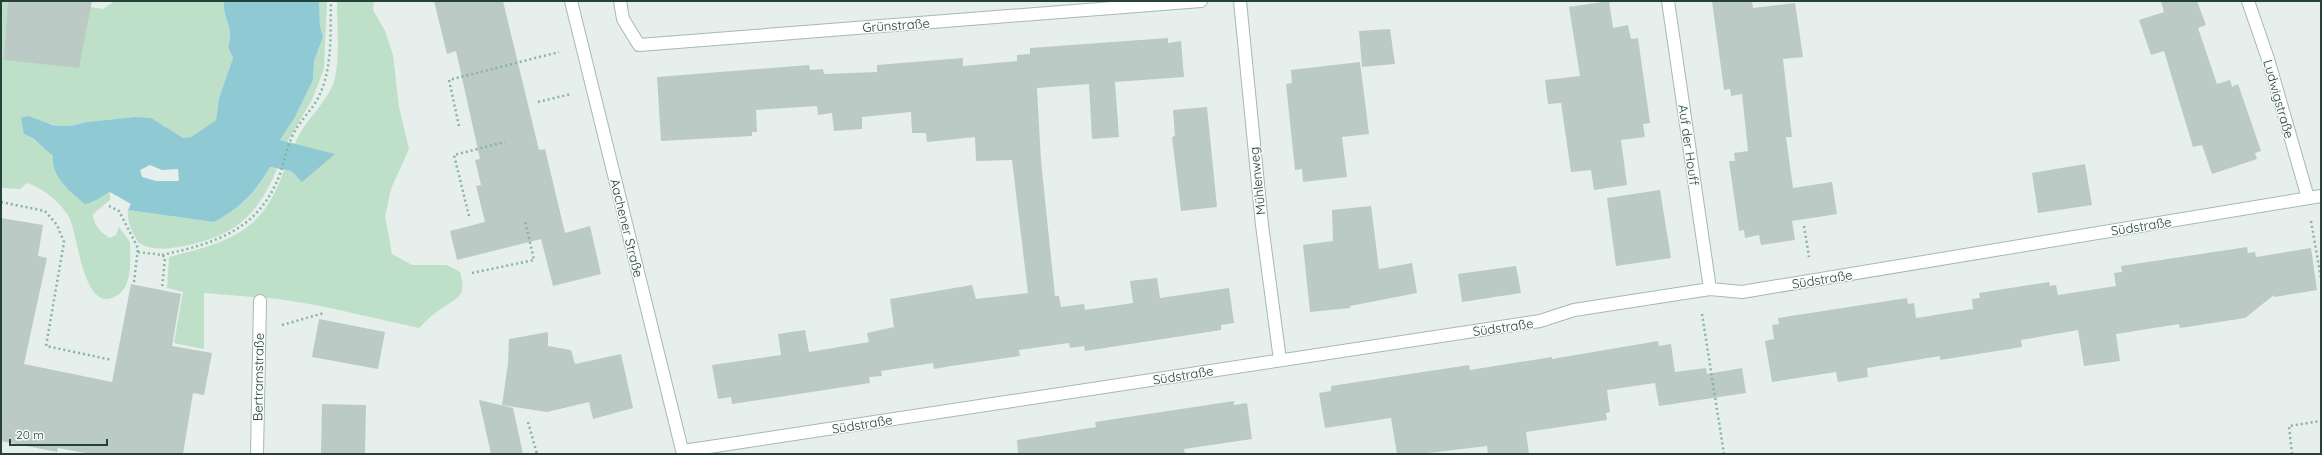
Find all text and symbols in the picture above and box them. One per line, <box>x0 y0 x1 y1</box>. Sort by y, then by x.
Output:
street label: Grünstraße <box>862 15 930 35</box>
street label: Ludwigstraße <box>2260 58 2298 140</box>
street label: Auf der Houff <box>1675 103 1703 187</box>
street label: Mühlenweg <box>1245 146 1269 216</box>
street label: Aachener Straße <box>607 177 647 279</box>
street label: Südstraße <box>2110 213 2172 239</box>
street label: Südstraße <box>1791 266 1853 292</box>
street label: Südstraße <box>1472 315 1534 339</box>
street label: Bertramstraße <box>249 333 267 421</box>
street label: Südstraße <box>1152 362 1214 388</box>
street label: Südstraße <box>831 411 893 437</box>
scale bar <box>10 421 107 447</box>
text: 20 m <box>16 427 44 442</box>

